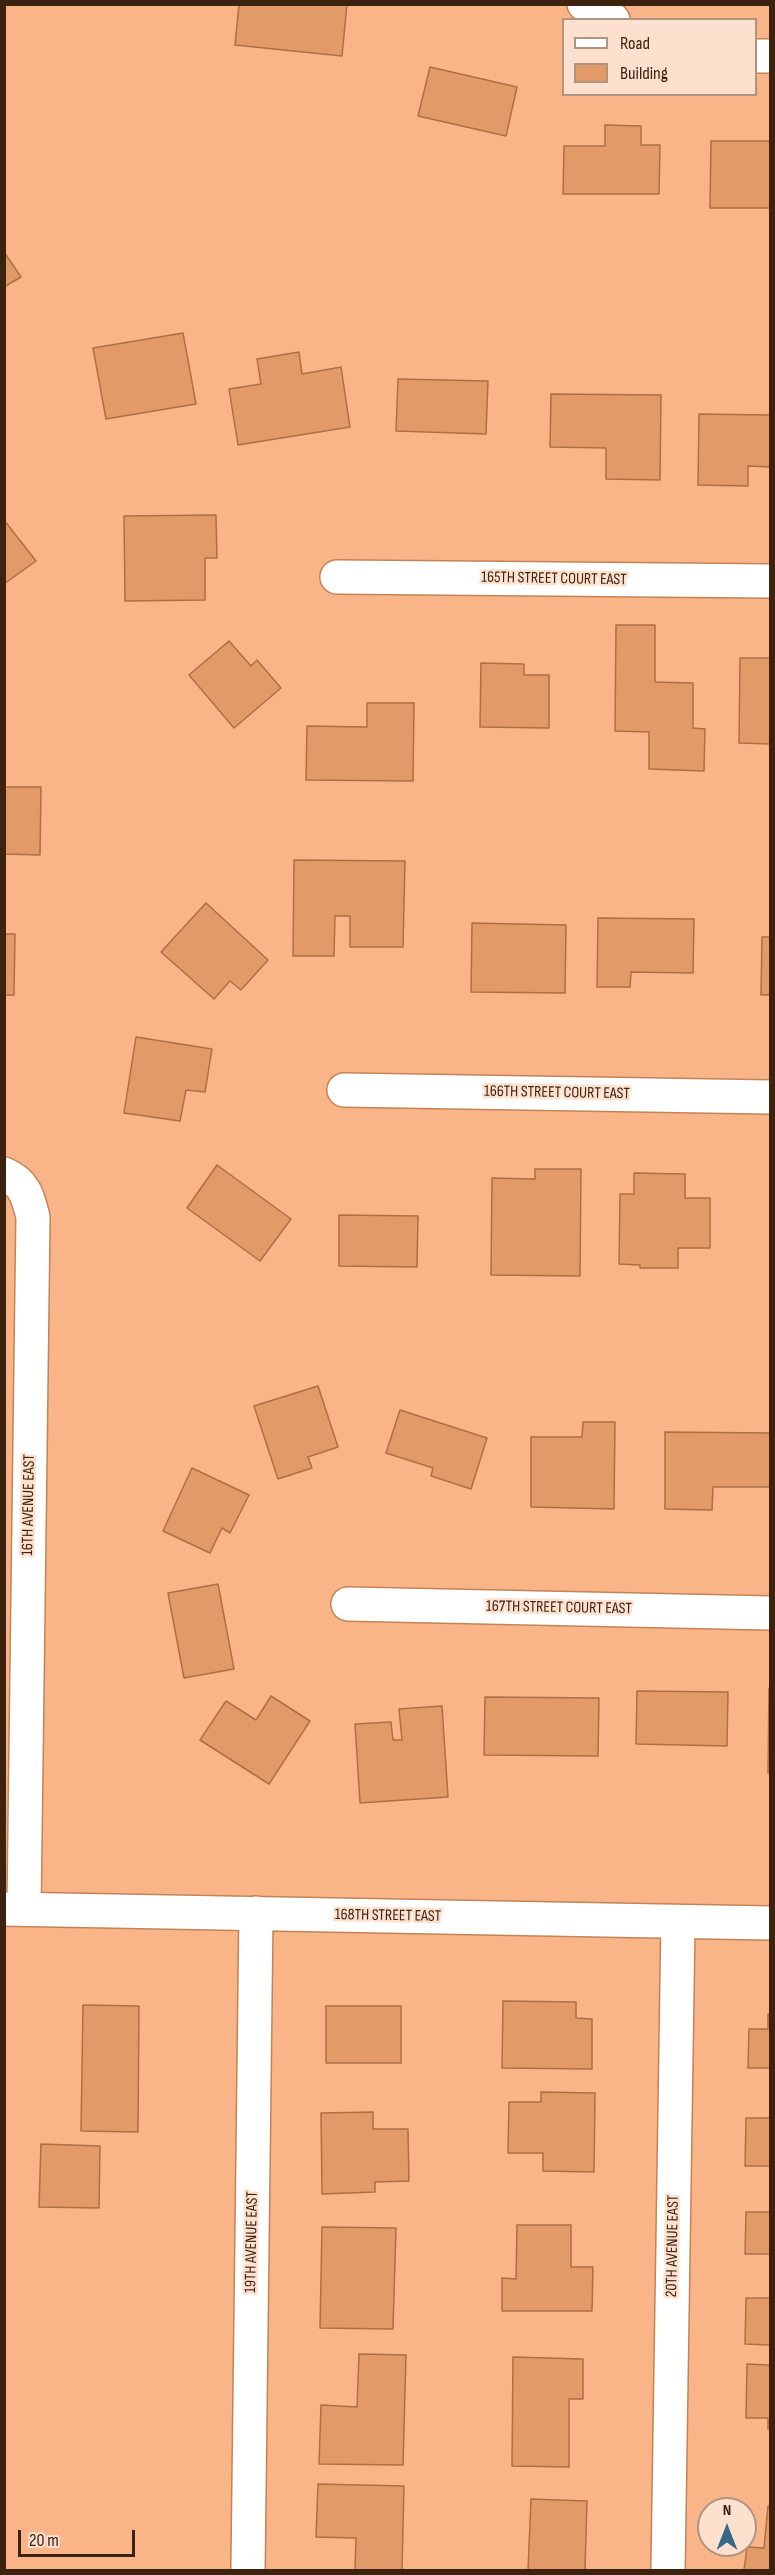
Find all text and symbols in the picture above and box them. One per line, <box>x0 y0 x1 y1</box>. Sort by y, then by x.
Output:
legend <box>562 18 757 96</box>
text: Road <box>620 33 650 54</box>
text: Building <box>620 63 668 84</box>
street label: 165TH STREET COURT EAST <box>481 568 627 590</box>
street label: 166TH STREET COURT EAST <box>484 1082 630 1104</box>
street label: 16TH AVENUE EAST <box>19 1454 39 1556</box>
street label: 167TH STREET COURT EAST <box>486 1597 632 1619</box>
street label: 168TH STREET EAST <box>335 1905 441 1927</box>
street label: 19TH AVENUE EAST <box>242 2191 262 2293</box>
street label: 20TH AVENUE EAST <box>663 2195 683 2297</box>
north arrow <box>697 2497 757 2557</box>
text: N <box>723 2501 731 2520</box>
scale bar <box>21 2518 138 2556</box>
text: 20 m <box>29 2530 59 2551</box>

